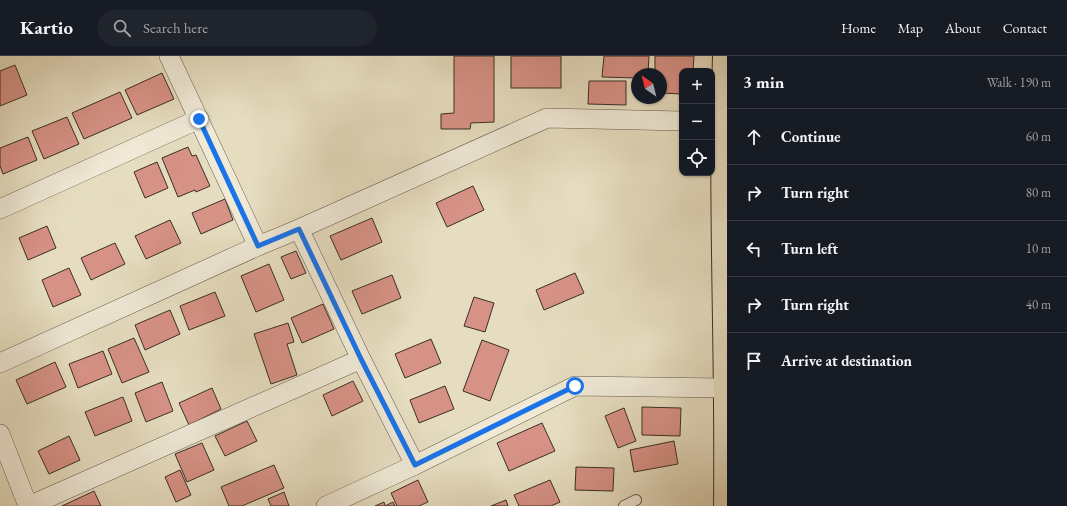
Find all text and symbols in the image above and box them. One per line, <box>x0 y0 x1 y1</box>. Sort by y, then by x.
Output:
search box <box>97 10 377 46</box>
text: Kartio <box>20 15 73 40</box>
icon: search <box>111 17 133 39</box>
text: Search here <box>143 18 208 37</box>
text: Home <box>841 19 876 37</box>
text: Map <box>898 19 923 37</box>
text: About <box>945 19 981 37</box>
text: Contact <box>1003 19 1047 37</box>
north arrow <box>631 68 667 104</box>
map controls <box>679 68 715 176</box>
button: + <box>679 68 715 104</box>
text: 3 min <box>743 71 784 93</box>
text: Walk · 190 m <box>987 74 1051 91</box>
button: − <box>679 104 715 140</box>
route end <box>190 110 208 128</box>
icon: ahead <box>743 126 765 148</box>
text: Continue <box>781 127 841 146</box>
text: 60 m <box>1026 128 1051 145</box>
button: locate <box>679 140 715 176</box>
icon: right <box>743 182 765 204</box>
text: Turn right <box>781 183 849 202</box>
text: 80 m <box>1026 184 1051 201</box>
icon: left <box>743 238 765 260</box>
text: Turn left <box>781 239 838 258</box>
text: 10 m <box>1026 240 1051 257</box>
icon: right <box>743 294 765 316</box>
text: Turn right <box>781 295 849 314</box>
text: 40 m <box>1026 296 1051 313</box>
icon: arrive <box>743 350 765 372</box>
text: Arrive at destination <box>781 351 912 370</box>
route start <box>566 377 584 395</box>

